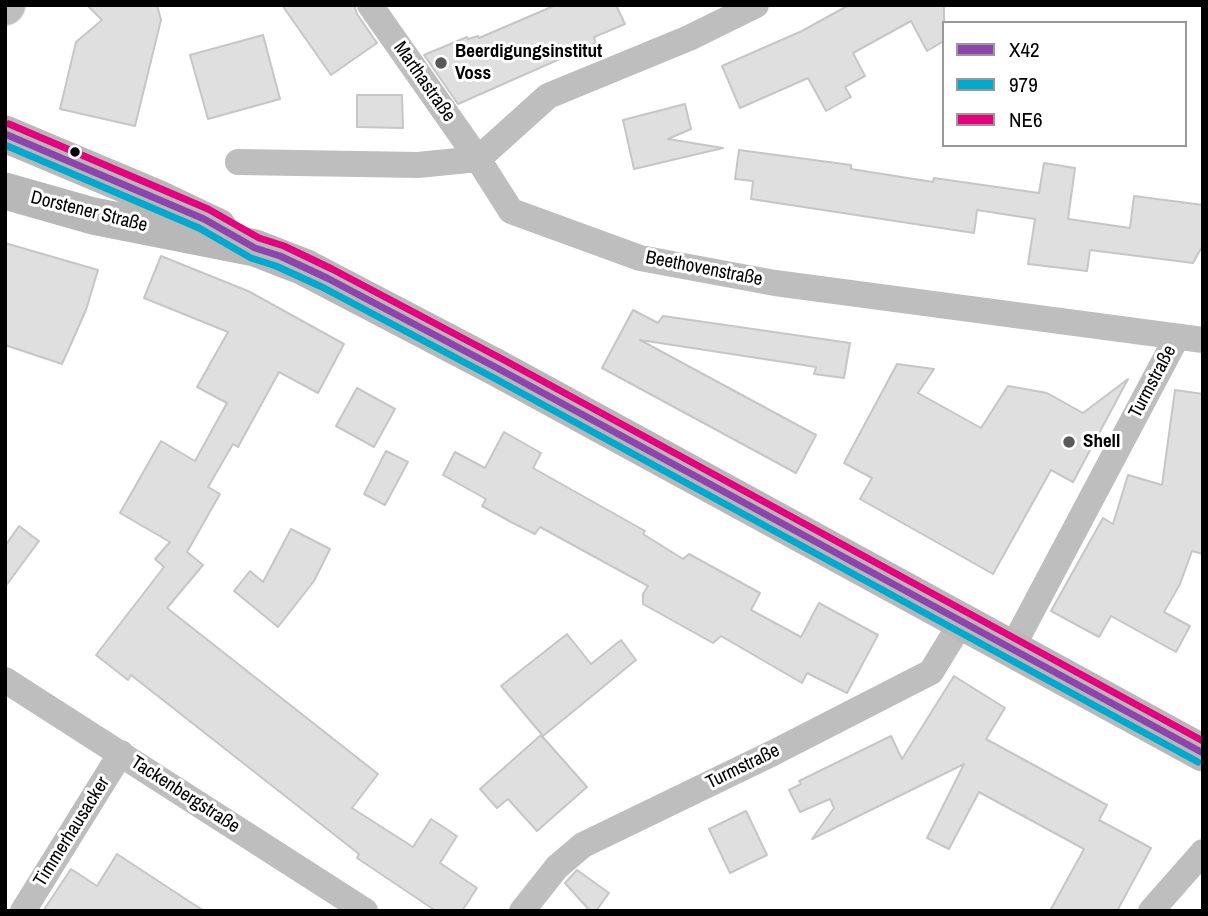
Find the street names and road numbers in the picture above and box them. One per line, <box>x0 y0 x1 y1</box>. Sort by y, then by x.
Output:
street label: Marthastraße <box>388 38 460 126</box>
street label: Dorstener Straße <box>28 186 150 238</box>
street label: Beethovenstraße <box>644 246 764 292</box>
street label: Turmstraße <box>1124 342 1182 422</box>
street label: Turmstraße <box>702 739 784 795</box>
street label: Tackenbergstraße <box>126 751 244 839</box>
street label: Timmerhausacker <box>29 773 115 891</box>

